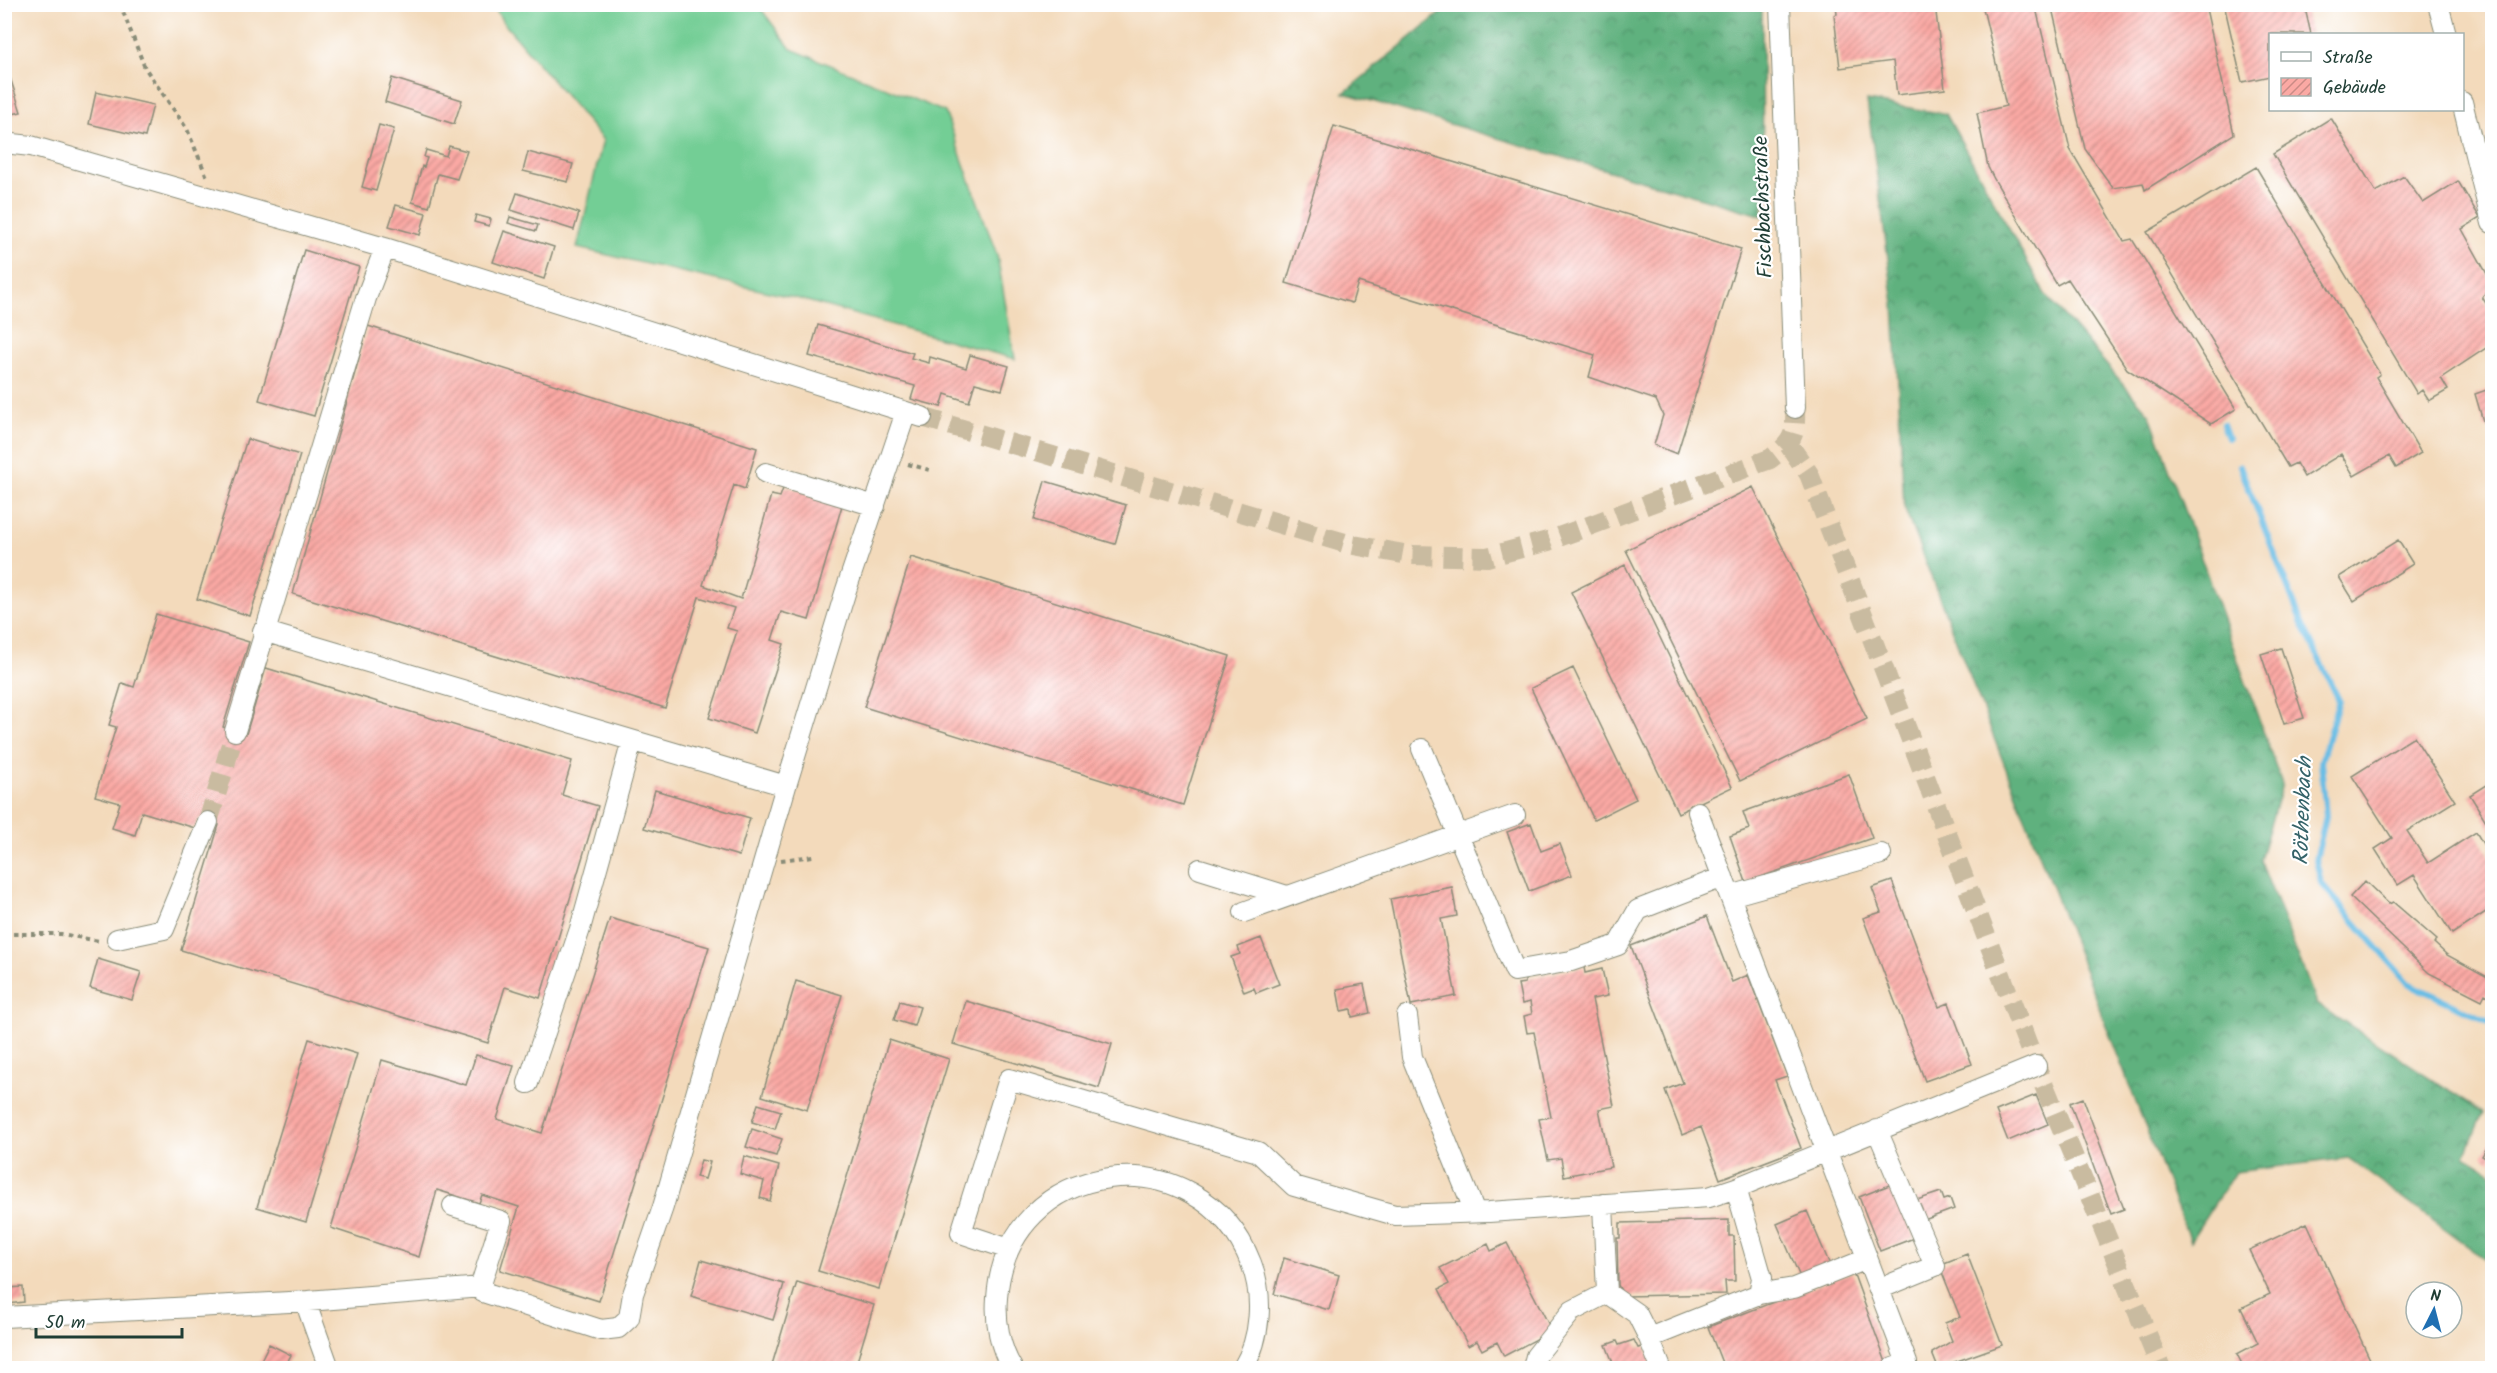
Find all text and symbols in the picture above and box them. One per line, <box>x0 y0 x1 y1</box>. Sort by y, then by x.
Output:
legend <box>2269 33 2464 111</box>
text: Straße <box>2323 44 2373 73</box>
text: Gebäude <box>2323 74 2386 103</box>
street label: Fischbachstraße <box>1745 135 1783 279</box>
water label: Röthenbach <box>2285 754 2323 866</box>
north arrow <box>2404 1280 2464 1340</box>
text: N <box>2429 1284 2442 1310</box>
scale bar <box>36 1301 182 1339</box>
text: 50 m <box>45 1309 85 1338</box>

